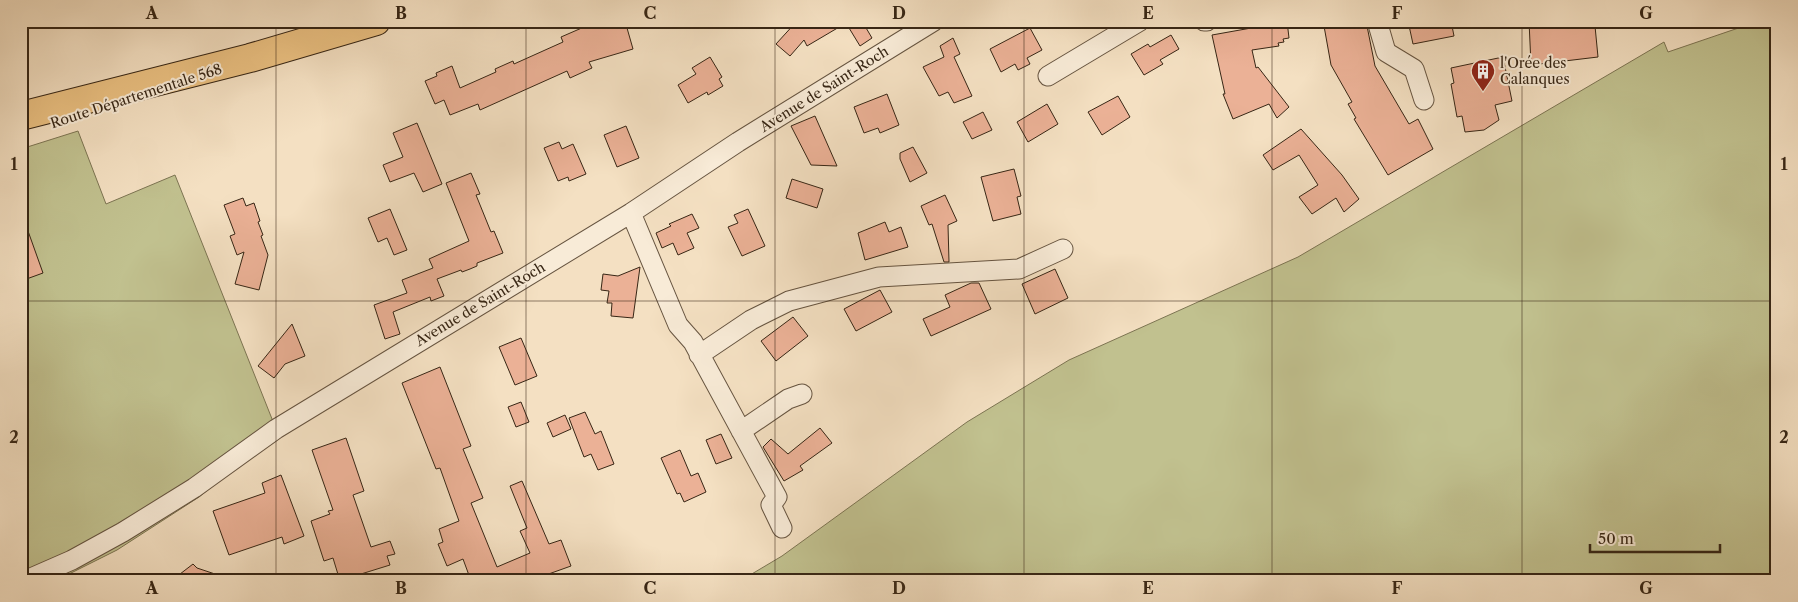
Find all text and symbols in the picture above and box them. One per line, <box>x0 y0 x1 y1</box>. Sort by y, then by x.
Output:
text: A <box>145 3 159 23</box>
text: B <box>395 3 407 23</box>
text: C <box>644 3 656 23</box>
text: D <box>892 3 906 23</box>
text: E <box>1142 3 1154 23</box>
text: F <box>1392 3 1403 23</box>
text: G <box>1639 3 1653 23</box>
street label: Avenue de Saint-Roch <box>755 42 892 136</box>
place label: l'Orée des Calanques <box>1500 54 1570 88</box>
building icon: l'Orée des Calanques <box>1470 58 1496 92</box>
street label: Route Départementale 568 <box>48 60 224 132</box>
text: 1 <box>10 154 18 174</box>
text: 1 <box>1780 154 1788 174</box>
street label: Avenue de Saint-Roch <box>411 258 548 350</box>
text: 2 <box>9 427 19 447</box>
text: 2 <box>1779 427 1789 447</box>
scale bar <box>1590 522 1720 554</box>
text: 50 m <box>1598 529 1634 548</box>
text: A <box>145 578 159 598</box>
text: B <box>395 578 407 598</box>
text: C <box>644 578 656 598</box>
text: D <box>892 578 906 598</box>
text: E <box>1142 578 1154 598</box>
text: F <box>1392 578 1403 598</box>
text: G <box>1639 578 1653 598</box>

